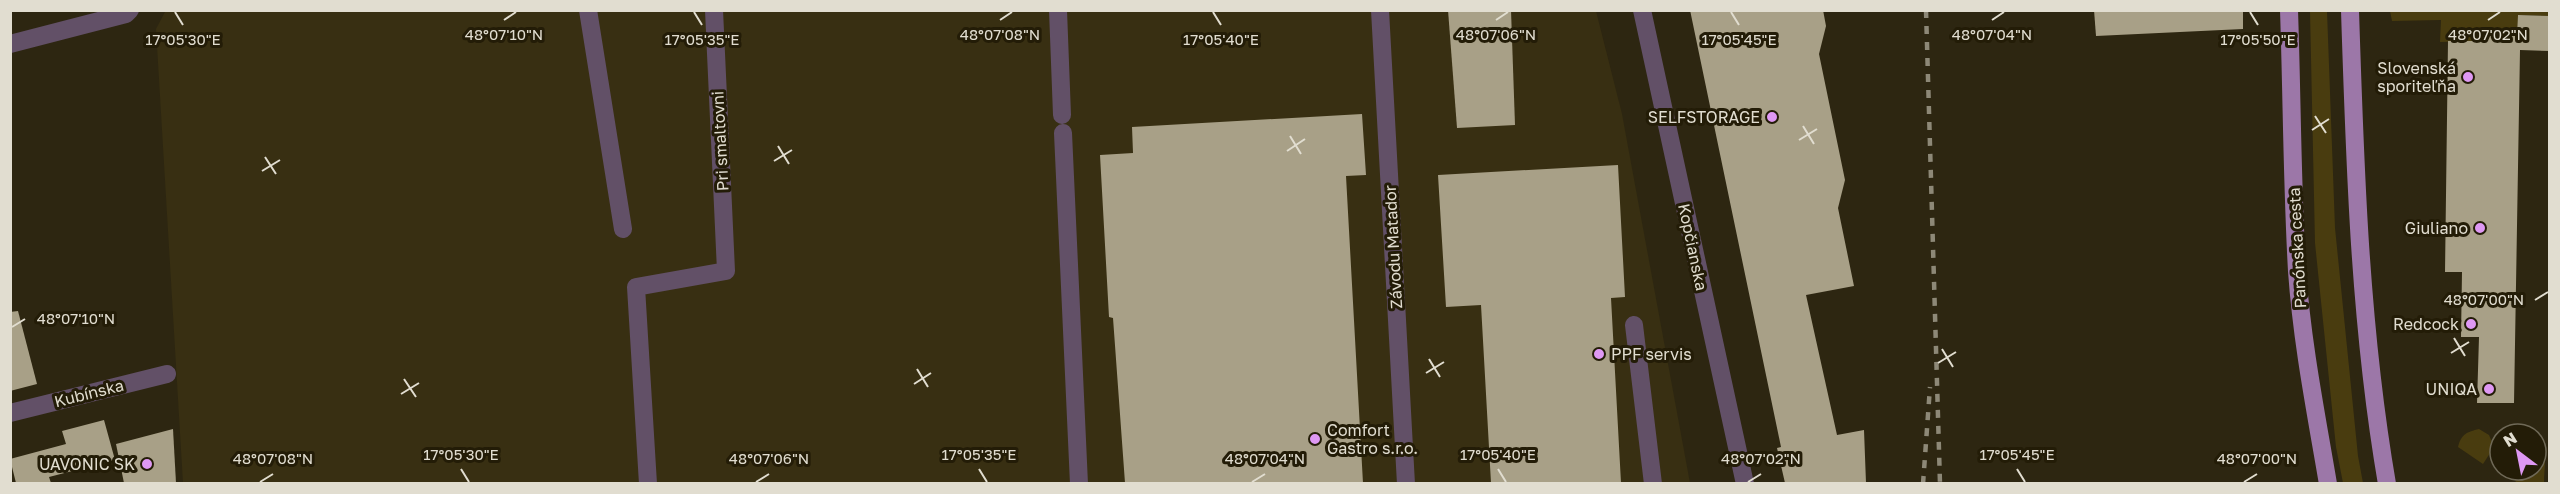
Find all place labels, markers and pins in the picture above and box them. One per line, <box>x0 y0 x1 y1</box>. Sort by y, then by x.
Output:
place label: Slovenská sporiteľňa <box>2377 58 2456 96</box>
marker: Slovenská sporiteľňa <box>2461 70 2475 84</box>
place label: SELFSTORAGE <box>1648 107 1760 127</box>
marker: SELFSTORAGE <box>1765 110 1779 124</box>
place label: Giuliano <box>2405 218 2468 238</box>
marker: Giuliano <box>2473 221 2487 235</box>
place label: Redcock <box>2393 314 2459 334</box>
marker: Redcock <box>2464 317 2478 331</box>
place label: PPF servis <box>1611 344 1692 364</box>
marker: PPF servis <box>1592 347 1606 361</box>
place label: UNIQA <box>2426 379 2477 399</box>
marker: UNIQA <box>2482 382 2496 396</box>
place label: Comfort Gastro s.r.o. <box>1327 420 1418 458</box>
marker: Comfort Gastro s.r.o. <box>1308 432 1322 446</box>
place label: UAVONIC SK <box>39 454 135 474</box>
marker: UAVONIC SK <box>140 457 154 471</box>

